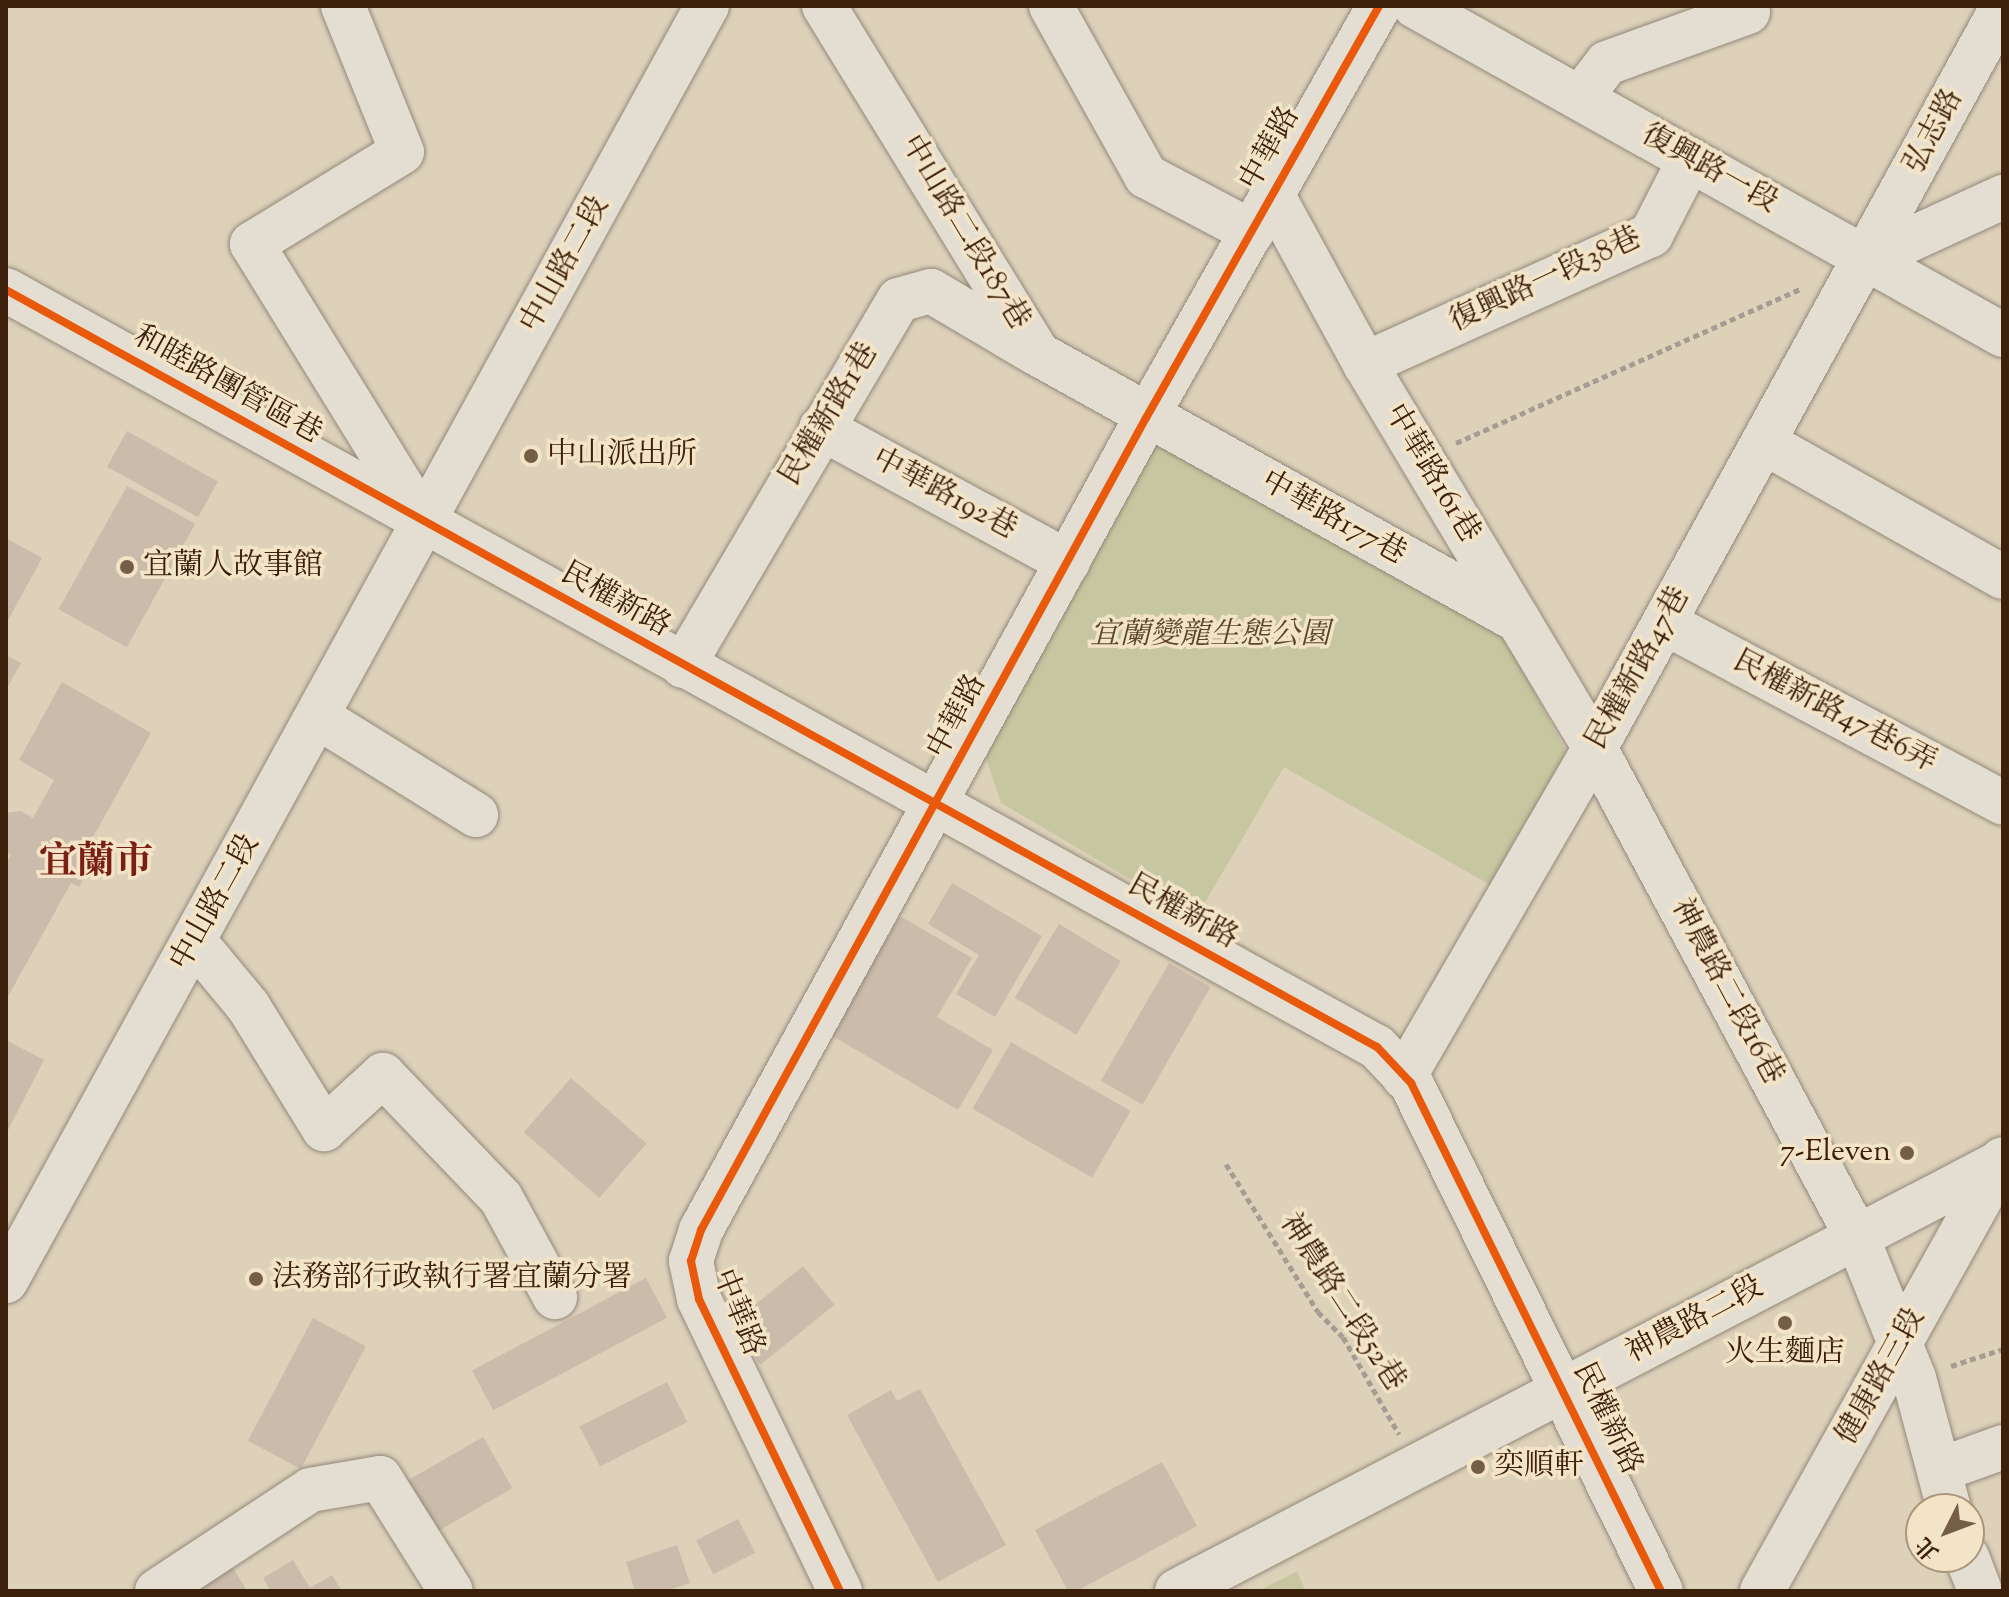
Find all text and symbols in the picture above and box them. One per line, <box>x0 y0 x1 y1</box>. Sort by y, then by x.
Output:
street label: 弘志路 <box>1898 84 1972 180</box>
street label: 中華路 <box>1233 101 1309 197</box>
street label: 復興路一段 <box>1635 118 1783 222</box>
street label: 中山路二段187巷 <box>892 129 1036 337</box>
street label: 中山路二段 <box>514 191 618 339</box>
street label: 復興路一段38巷 <box>1445 221 1647 341</box>
street label: 和睦路團管區巷 <box>126 319 328 453</box>
street label: 民權新路1巷 <box>773 337 887 493</box>
street label: 中華路161巷 <box>1376 398 1486 550</box>
place label: 中山派出所 <box>547 438 697 474</box>
street label: 中華路192巷 <box>866 442 1022 548</box>
marker: 中山派出所 <box>522 447 540 465</box>
street label: 中華路177巷 <box>1254 464 1412 574</box>
place label: 宜蘭人故事館 <box>143 549 323 585</box>
street label: 民權新路 <box>554 556 676 646</box>
marker: 宜蘭人故事館 <box>118 558 136 576</box>
street label: 民權新路47巷 <box>1580 581 1698 757</box>
park label: 宜蘭變龍生態公園 <box>1090 618 1330 654</box>
street label: 民權新路47巷6弄 <box>1726 644 1942 782</box>
street label: 中華路 <box>921 669 995 765</box>
street label: 中山路二段 <box>164 829 268 977</box>
district label: 宜蘭市 <box>39 842 153 888</box>
street label: 民權新路 <box>1121 868 1243 958</box>
street label: 神農路二段16巷 <box>1662 893 1790 1091</box>
place label: 7-Eleven <box>1780 1135 1891 1171</box>
marker: 7-Eleven <box>1898 1144 1916 1162</box>
street label: 神農路二段52巷 <box>1270 1208 1412 1398</box>
place label: 法務部行政執行署宜蘭分署 <box>272 1261 632 1297</box>
street label: 中華路 <box>703 1265 771 1361</box>
marker: 法務部行政執行署宜蘭分署 <box>247 1270 265 1288</box>
street label: 神農路二段 <box>1620 1270 1770 1372</box>
street label: 健康路三段 <box>1830 1303 1934 1451</box>
marker: 火生麵店 <box>1776 1314 1794 1332</box>
place label: 火生麵店 <box>1725 1336 1845 1372</box>
street label: 民權新路 <box>1564 1357 1648 1481</box>
place label: 奕順軒 <box>1494 1449 1584 1485</box>
marker: 奕順軒 <box>1469 1458 1487 1476</box>
north arrow <box>1905 1493 1985 1573</box>
text: 北 <box>1909 1529 1948 1567</box>

